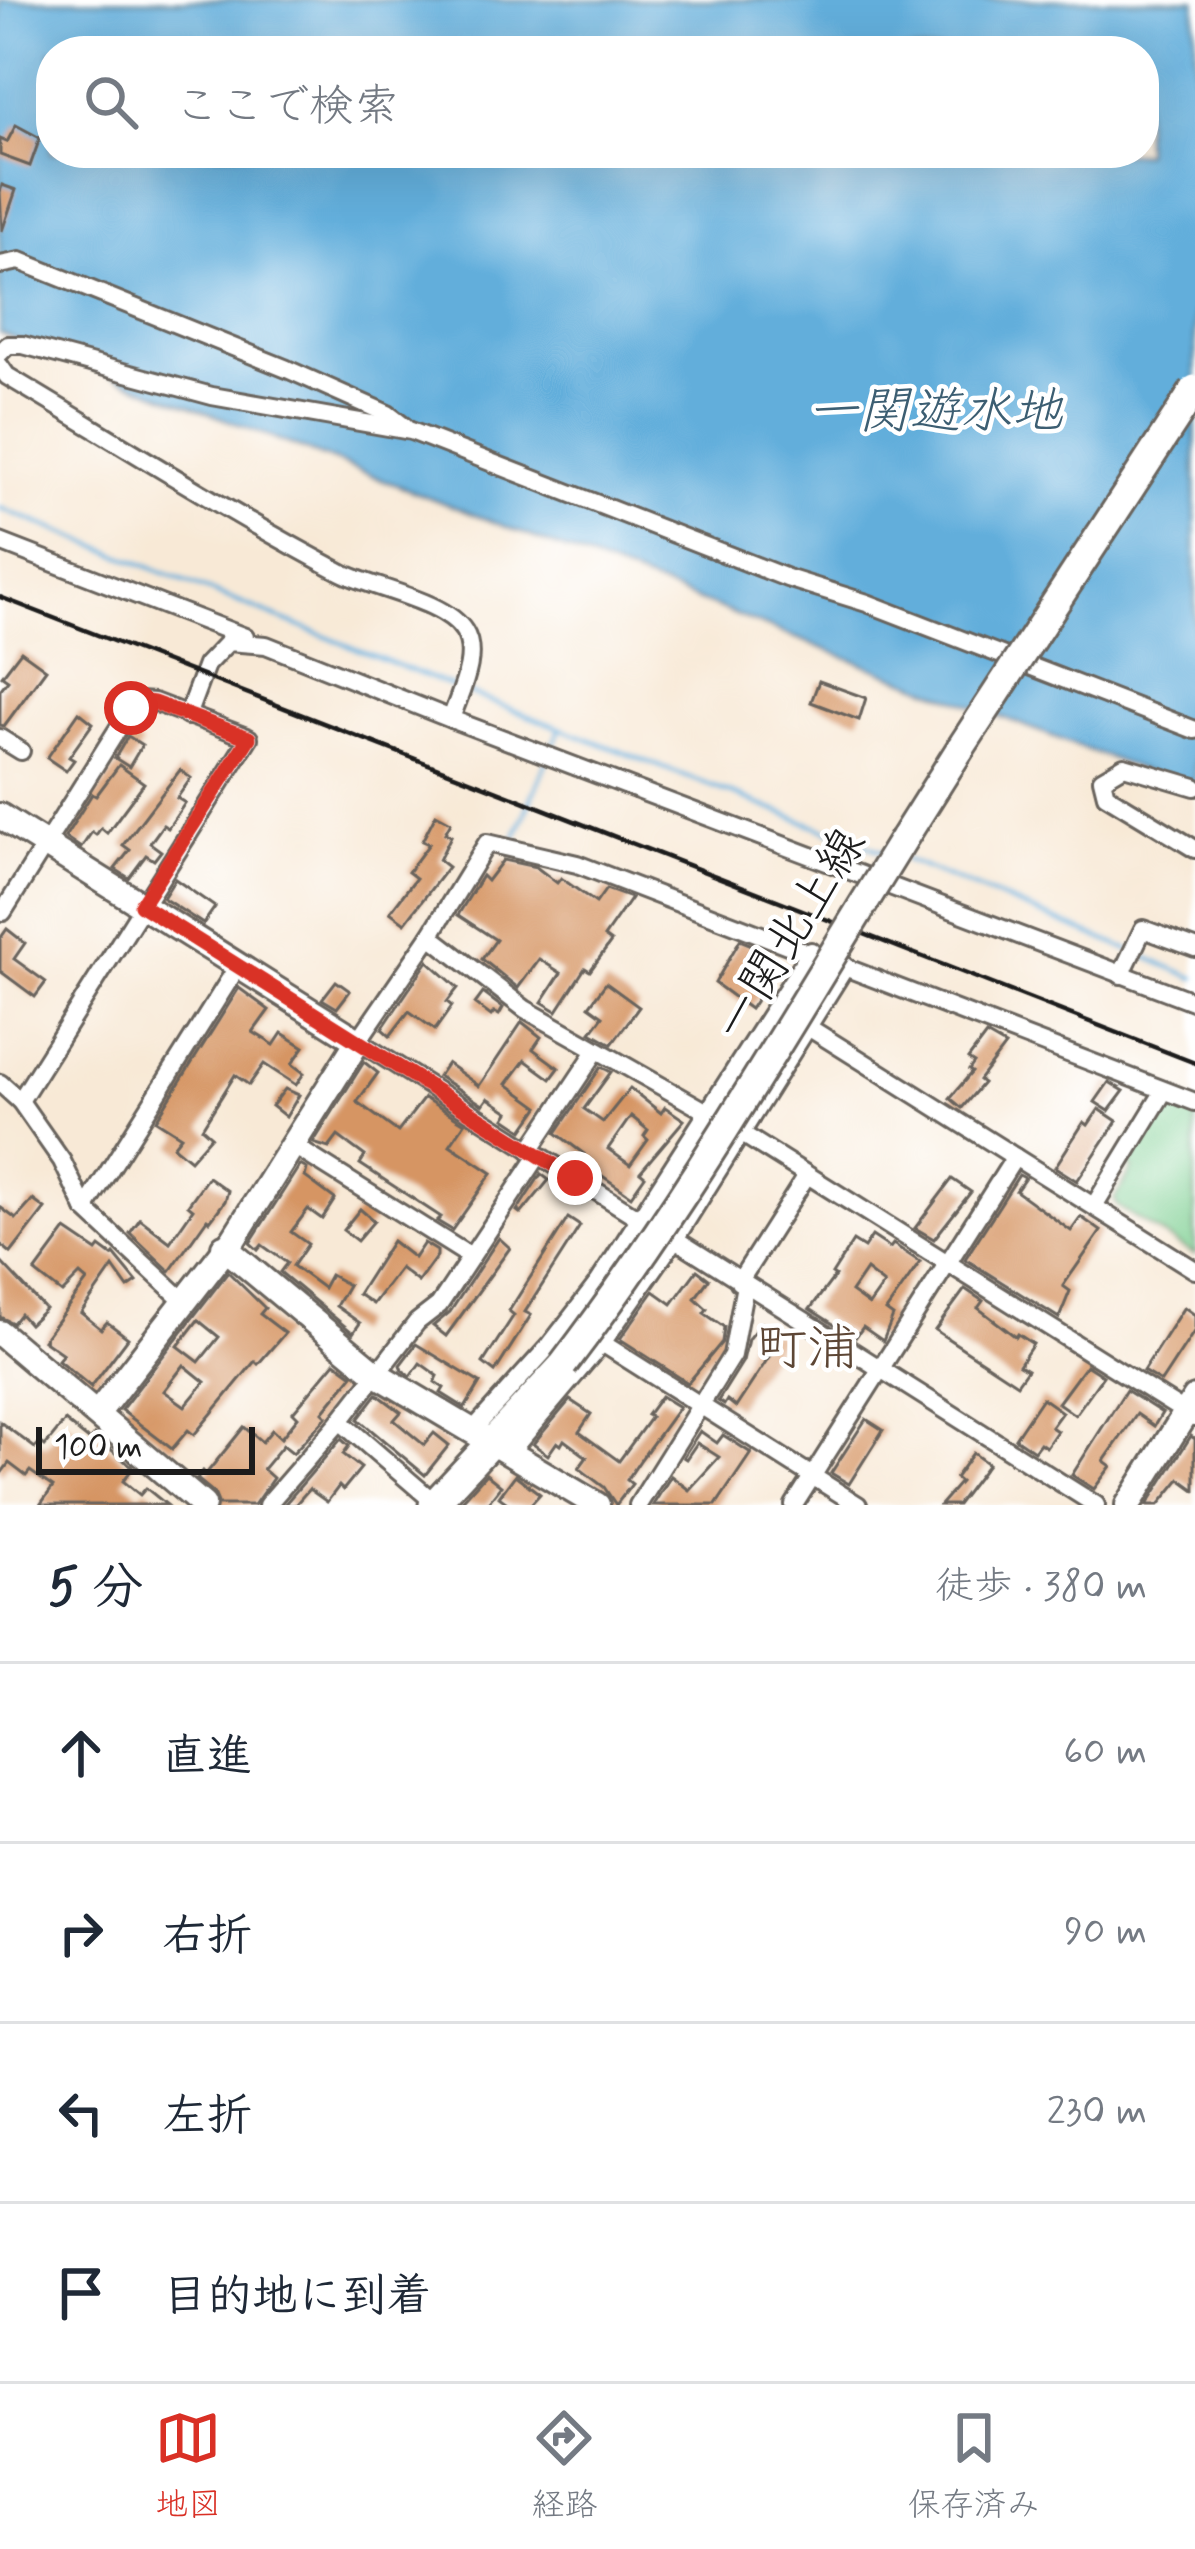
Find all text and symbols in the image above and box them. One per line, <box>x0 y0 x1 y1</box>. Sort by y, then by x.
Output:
search box <box>36 36 1159 168</box>
icon: search <box>78 69 144 135</box>
text: ここで検索 <box>174 78 399 137</box>
water label: 一関遊水地 <box>807 380 1063 446</box>
route start <box>104 681 158 735</box>
street label: 一関北上線 <box>701 817 881 1053</box>
route end <box>548 1151 602 1205</box>
district label: 町浦 <box>756 1317 858 1383</box>
scale bar <box>36 1421 255 1474</box>
text: 100 m <box>54 1426 143 1470</box>
text: 5 分 <box>48 1556 143 1622</box>
text: 徒歩 · 380 m <box>935 1562 1147 1613</box>
icon: ahead <box>48 1720 114 1786</box>
text: 60 m <box>1063 1727 1147 1778</box>
text: 直進 <box>162 1728 252 1787</box>
icon: right <box>48 1900 114 1966</box>
text: 90 m <box>1064 1907 1147 1958</box>
text: 右折 <box>162 1908 252 1967</box>
icon: left <box>48 2080 114 2146</box>
text: 230 m <box>1046 2087 1147 2138</box>
text: 左折 <box>162 2088 252 2147</box>
icon: arrive <box>48 2260 114 2326</box>
text: 目的地に到着 <box>162 2268 432 2327</box>
tab: 地図 <box>155 2405 221 2528</box>
tab: 経路 <box>531 2405 597 2528</box>
tab: 保存済み <box>908 2405 1040 2528</box>

